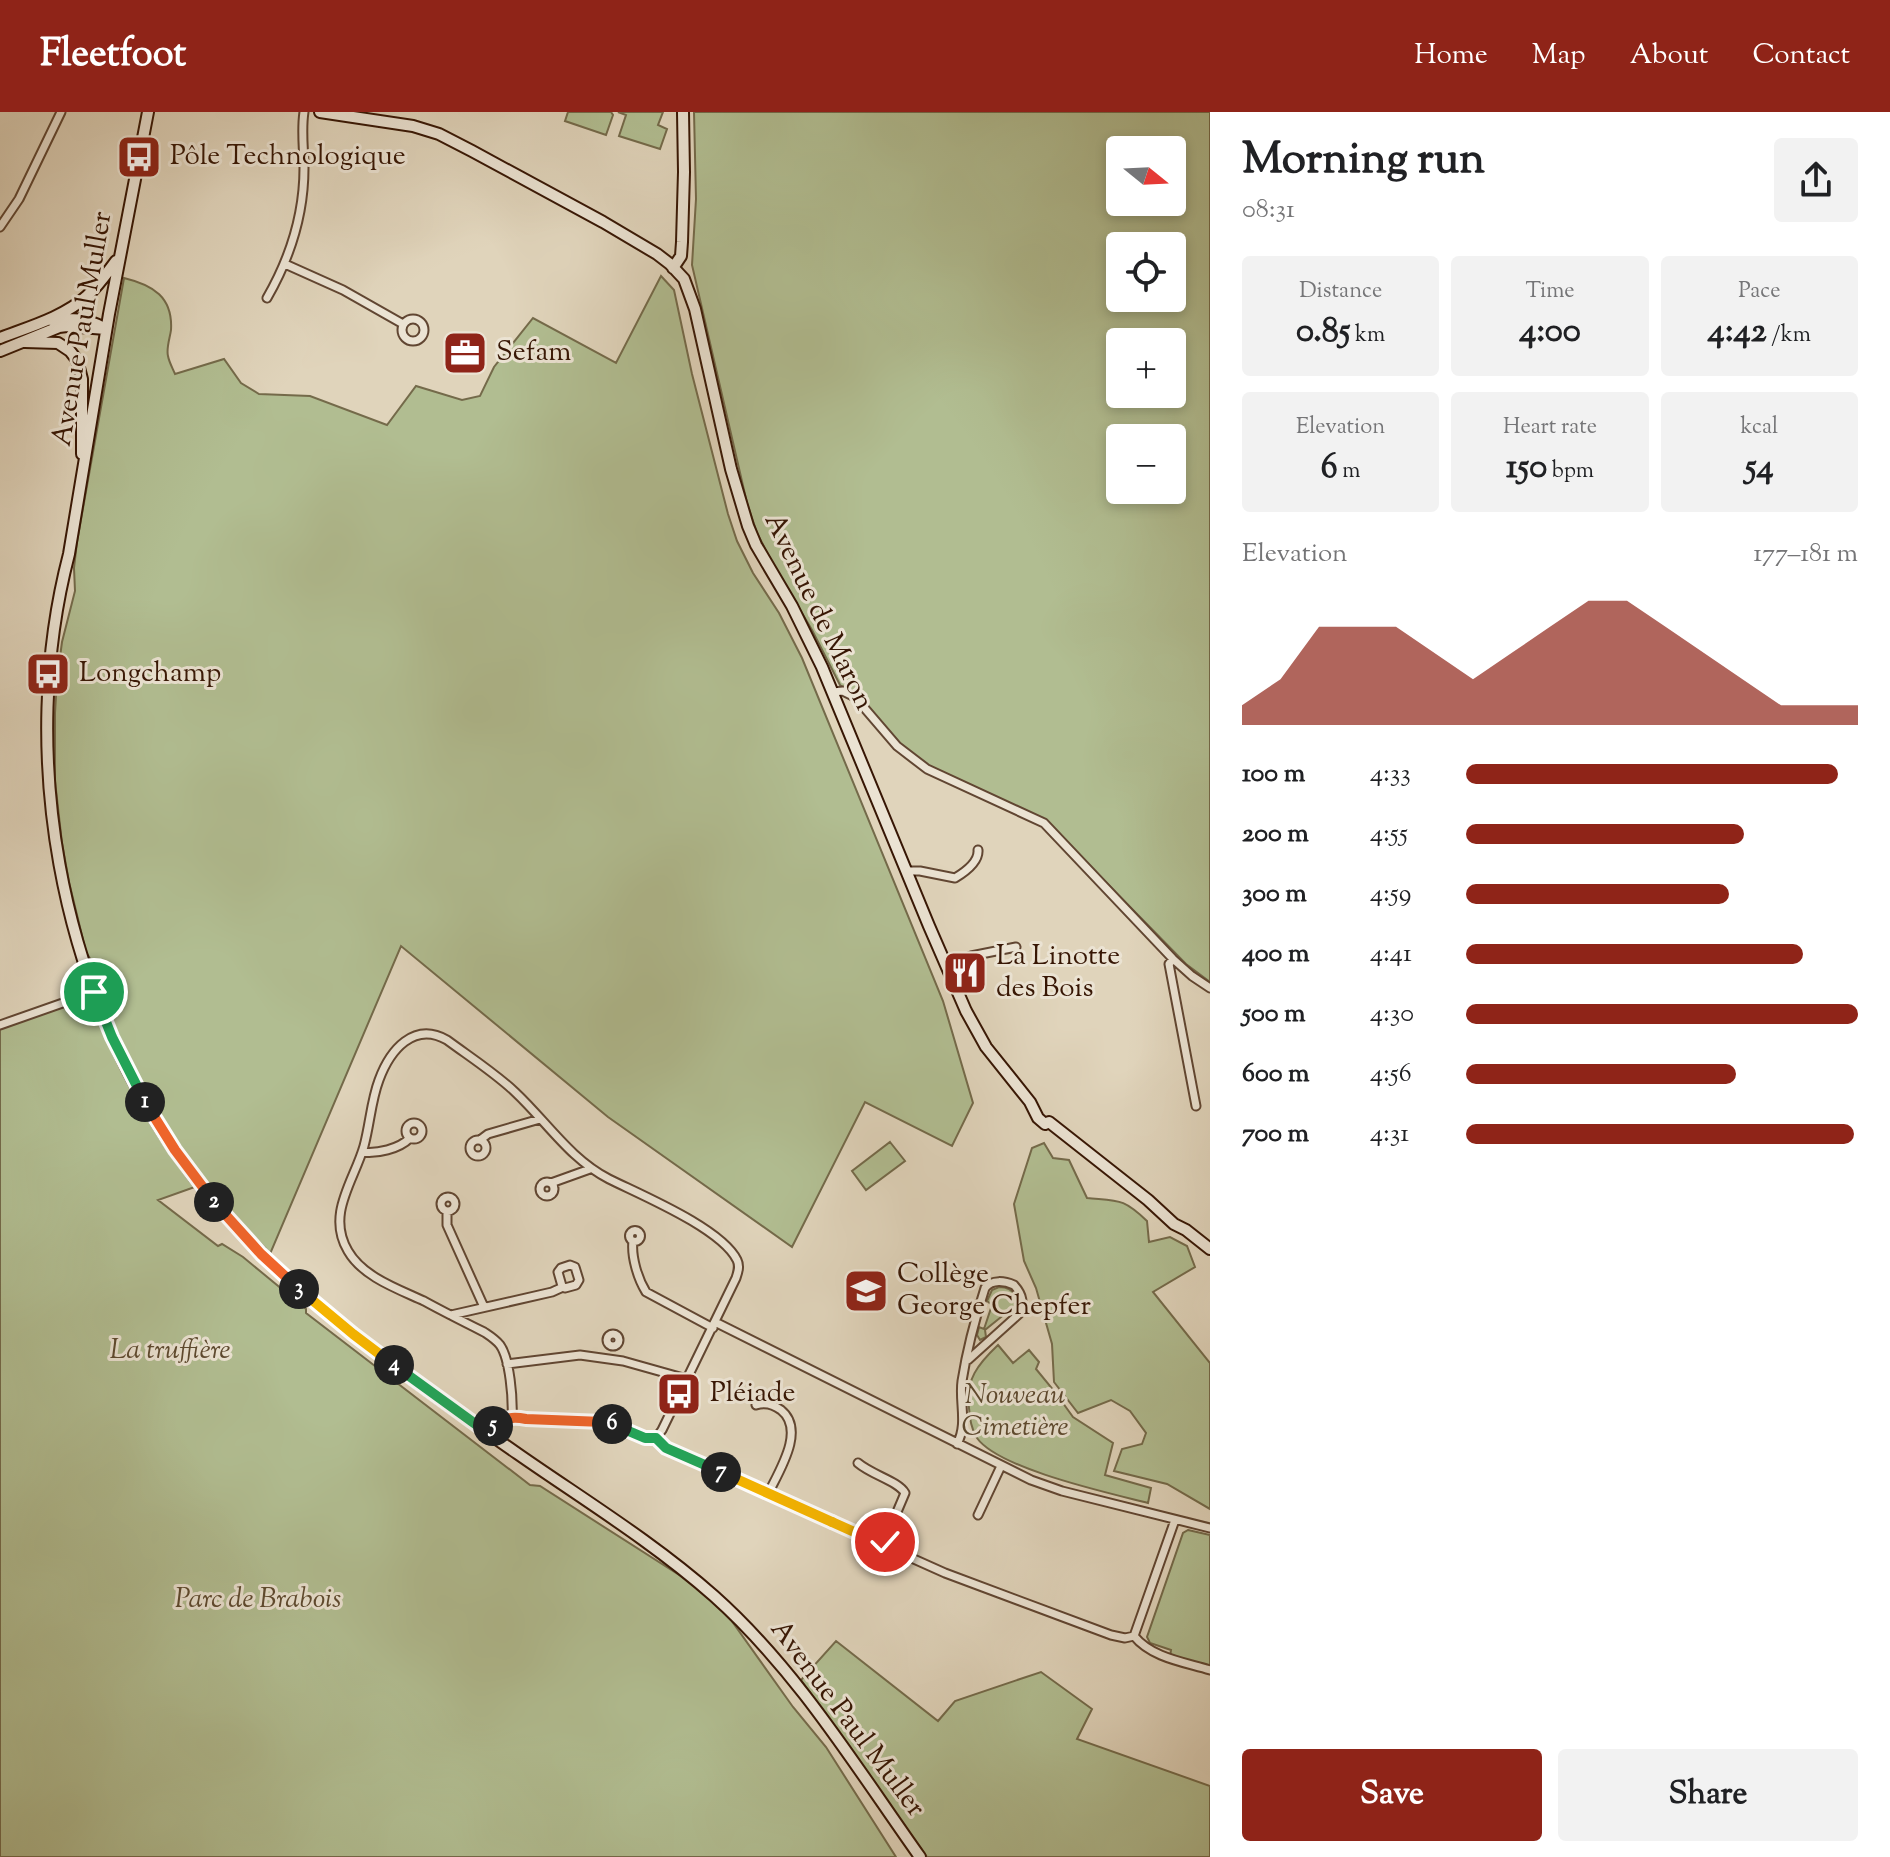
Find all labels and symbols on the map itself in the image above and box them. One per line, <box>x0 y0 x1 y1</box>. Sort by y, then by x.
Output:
bus stop icon: Pôle Technologique <box>115 133 163 181</box>
north arrow <box>1106 136 1186 216</box>
place label: Pôle Technologique <box>170 137 406 177</box>
street label: Avenue Paul Muller <box>43 208 123 450</box>
office icon: Sefam <box>441 329 489 377</box>
place label: Sefam <box>496 333 571 373</box>
street label: Avenue de Maron <box>753 507 883 717</box>
bus stop icon: Longchamp <box>24 650 72 698</box>
place label: Longchamp <box>79 654 221 694</box>
place label: La Linotte des Bois <box>996 937 1120 1009</box>
restaurant icon: La Linotte des Bois <box>941 949 989 997</box>
pin <box>60 958 128 1026</box>
pin: 1 <box>125 1082 165 1122</box>
pin: 2 <box>194 1182 234 1222</box>
place label: Collège George Chepfer <box>897 1255 1092 1327</box>
school or university icon: Collège George Chepfer <box>842 1267 890 1315</box>
pin: 3 <box>279 1269 319 1309</box>
park label: La truffière <box>109 1331 231 1371</box>
pin: 4 <box>374 1345 414 1385</box>
bus stop icon: Pléiade <box>655 1370 703 1418</box>
place label: Pléiade <box>710 1374 795 1414</box>
park label: Nouveau Cimetière <box>961 1376 1069 1448</box>
pin: 6 <box>592 1404 632 1444</box>
pin: 5 <box>473 1406 513 1446</box>
pin: 7 <box>701 1452 741 1492</box>
pin <box>851 1508 919 1576</box>
park label: Parc de Brabois <box>175 1580 341 1620</box>
street label: Avenue Paul Muller <box>760 1612 935 1826</box>

